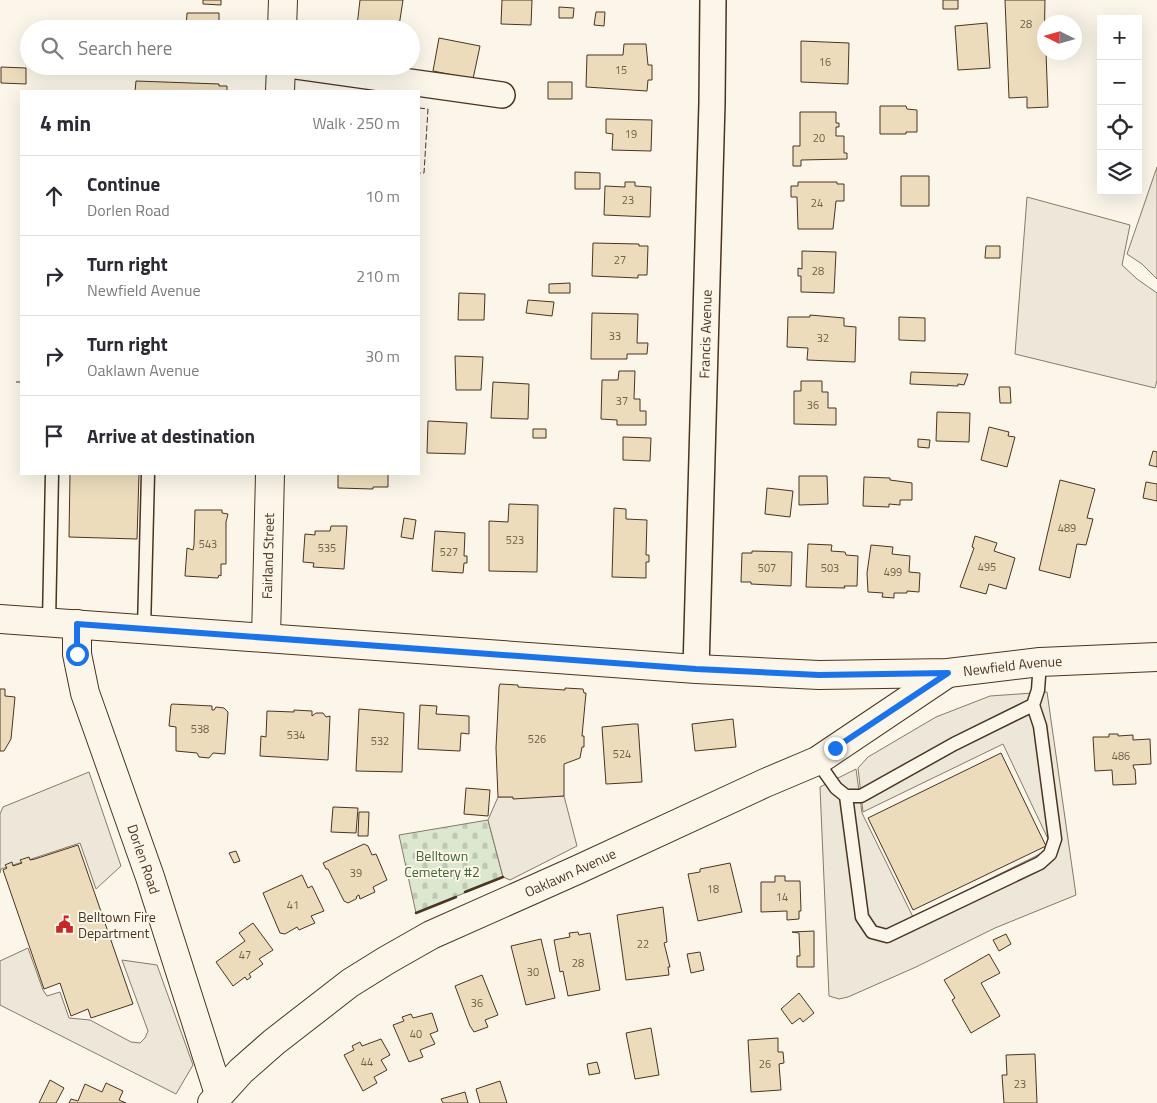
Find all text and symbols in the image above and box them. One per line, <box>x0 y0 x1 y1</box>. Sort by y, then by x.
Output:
north arrow <box>1037 15 1082 60</box>
map controls <box>1097 15 1142 195</box>
button: + <box>1097 15 1142 60</box>
house number: 28 <box>1020 16 1032 32</box>
search box <box>20 20 420 75</box>
text: Search here <box>78 33 172 62</box>
icon: search <box>38 34 66 62</box>
house number: 16 <box>819 54 831 70</box>
button: − <box>1097 60 1142 105</box>
house number: 15 <box>615 62 627 78</box>
button: locate <box>1097 105 1142 150</box>
text: 4 min <box>40 107 91 139</box>
text: Walk · 250 m <box>312 111 400 135</box>
house number: 19 <box>625 126 637 142</box>
house number: 20 <box>813 130 825 146</box>
button: layers <box>1097 150 1142 195</box>
text: Continue <box>87 169 160 198</box>
icon: ahead <box>40 182 68 210</box>
text: 10 m <box>365 184 400 208</box>
house number: 23 <box>622 192 634 208</box>
house number: 24 <box>811 195 823 211</box>
text: Dorlen Road <box>87 198 170 222</box>
text: Turn right <box>87 249 168 278</box>
house number: 27 <box>614 252 626 268</box>
icon: right <box>40 262 68 290</box>
house number: 28 <box>812 263 824 279</box>
text: 210 m <box>356 264 400 288</box>
text: Newfield Avenue <box>87 278 201 302</box>
street label: Francis Avenue <box>693 289 717 379</box>
house number: 33 <box>609 328 621 344</box>
text: Turn right <box>87 329 168 358</box>
house number: 32 <box>817 330 829 346</box>
icon: right <box>40 342 68 370</box>
text: 30 m <box>365 344 400 368</box>
text: Oaklawn Avenue <box>87 358 199 382</box>
house number: 37 <box>616 393 628 409</box>
house number: 36 <box>807 397 819 413</box>
text: Arrive at destination <box>87 421 255 450</box>
icon: arrive <box>40 422 68 450</box>
street label: Fairland Street <box>256 513 279 599</box>
house number: 489 <box>1058 520 1076 536</box>
house number: 523 <box>506 532 524 548</box>
house number: 543 <box>199 536 217 552</box>
house number: 535 <box>318 540 336 556</box>
house number: 527 <box>440 544 458 560</box>
house number: 495 <box>978 559 996 575</box>
house number: 507 <box>758 560 776 576</box>
house number: 503 <box>821 560 839 576</box>
house number: 499 <box>884 564 902 580</box>
route start <box>66 643 89 666</box>
street label: Newfield Avenue <box>962 650 1063 681</box>
house number: 538 <box>191 721 209 737</box>
house number: 534 <box>287 727 305 743</box>
house number: 526 <box>528 731 546 747</box>
house number: 532 <box>371 733 389 749</box>
route end <box>824 737 847 760</box>
house number: 524 <box>613 746 631 762</box>
house number: 486 <box>1112 748 1130 764</box>
street label: Dorlen Road <box>122 821 166 897</box>
street label: Oaklawn Avenue <box>521 842 619 902</box>
park label: Belltown Cemetery #2 <box>404 845 480 882</box>
house number: 39 <box>350 865 362 881</box>
house number: 18 <box>707 881 719 897</box>
house number: 14 <box>776 889 788 905</box>
house number: 41 <box>287 897 299 913</box>
place label: Belltown Fire Department <box>78 906 156 943</box>
public building icon: Belltown Fire Department <box>54 915 74 935</box>
house number: 22 <box>637 936 649 952</box>
house number: 47 <box>239 947 251 963</box>
house number: 28 <box>572 955 584 971</box>
house number: 30 <box>527 964 539 980</box>
house number: 36 <box>471 995 483 1011</box>
house number: 40 <box>410 1026 422 1042</box>
house number: 44 <box>361 1054 373 1070</box>
house number: 26 <box>759 1056 771 1072</box>
house number: 23 <box>1014 1076 1026 1092</box>

